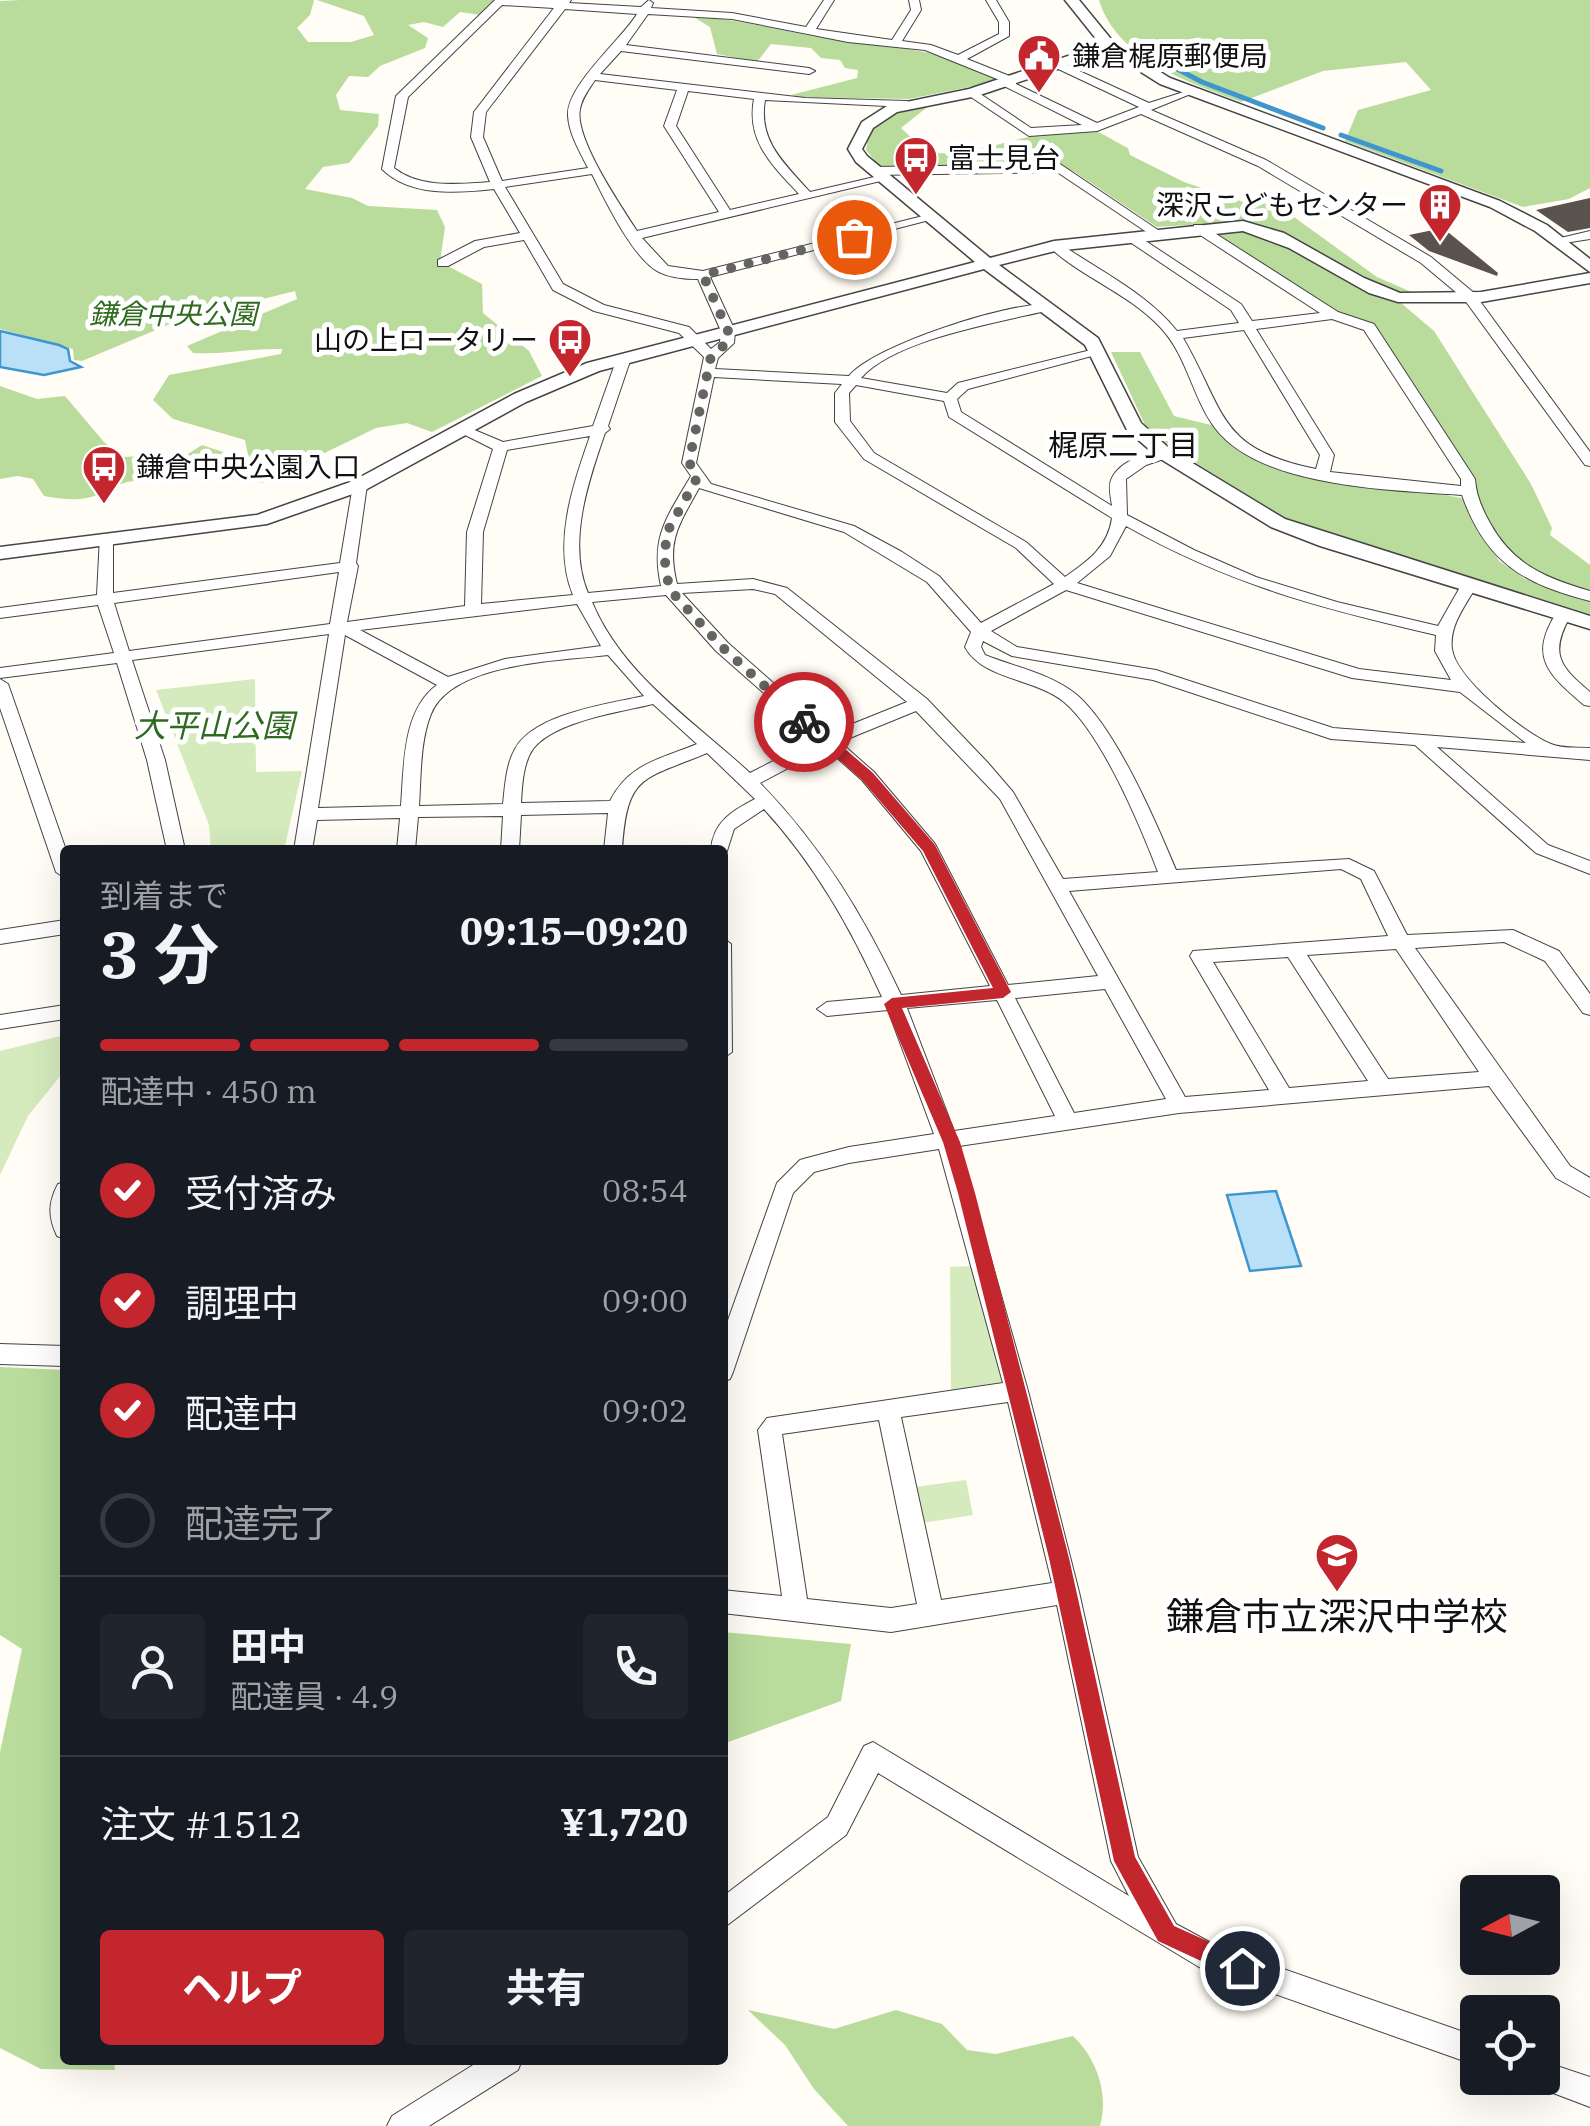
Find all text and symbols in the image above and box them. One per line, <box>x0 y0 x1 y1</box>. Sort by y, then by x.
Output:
public building icon: 鎌倉梶原郵便局 <box>1016 33 1062 94</box>
place label: 鎌倉梶原郵便局 <box>1072 37 1268 74</box>
bus stop icon: 富士見台 <box>893 135 939 196</box>
place label: 富士見台 <box>948 139 1060 176</box>
building icon: 深沢こどもセンター <box>1417 182 1463 243</box>
place label: 深沢こどもセンター <box>1156 186 1408 223</box>
pin <box>812 195 897 280</box>
icon: bag <box>827 210 882 265</box>
park label: 鎌倉中央公園 <box>89 295 261 332</box>
bus stop icon: 山の上ロータリー <box>547 317 593 378</box>
place label: 山の上ロータリー <box>314 321 538 358</box>
district label: 梶原二丁目 <box>1048 425 1198 464</box>
bus stop icon: 鎌倉中央公園入口 <box>81 444 127 505</box>
place label: 鎌倉中央公園入口 <box>136 448 360 485</box>
courier <box>754 672 854 772</box>
icon: bike <box>777 695 832 750</box>
park label: 大平山公園 <box>134 704 298 746</box>
text: 到着まで <box>100 874 228 916</box>
text: 09:15–09:20 <box>460 906 688 955</box>
text: 3 分 <box>100 911 219 996</box>
text: 配達中 · 450 m <box>100 1070 317 1112</box>
icon: check <box>100 1163 155 1218</box>
text: 受付済み <box>185 1168 337 1217</box>
text: 08:54 <box>602 1169 688 1211</box>
icon: check <box>100 1273 155 1328</box>
text: 調理中 <box>185 1278 299 1327</box>
text: 09:00 <box>602 1279 688 1321</box>
icon: check <box>100 1383 155 1438</box>
text: 配達中 <box>185 1388 299 1437</box>
text: 09:02 <box>602 1389 688 1431</box>
text: 配達完了 <box>185 1498 337 1547</box>
school or university icon: 鎌倉市立深沢中学校 <box>1314 1532 1360 1593</box>
place label: 鎌倉市立深沢中学校 <box>1166 1591 1508 1640</box>
button: person <box>100 1614 205 1719</box>
button: phone <box>583 1614 688 1719</box>
text: 田中 <box>230 1621 306 1670</box>
text: 配達員 · 4.9 <box>230 1675 398 1717</box>
text: ¥1,720 <box>560 1797 688 1846</box>
text: 注文 #1512 <box>100 1799 302 1848</box>
north arrow <box>1460 1875 1560 1975</box>
map controls <box>1460 1875 1560 2095</box>
pin <box>1200 1926 1285 2011</box>
button: ヘルプ <box>100 1930 384 2045</box>
button: 共有 <box>404 1930 688 2045</box>
icon: home <box>1215 1941 1270 1996</box>
button: locate <box>1460 1995 1560 2095</box>

